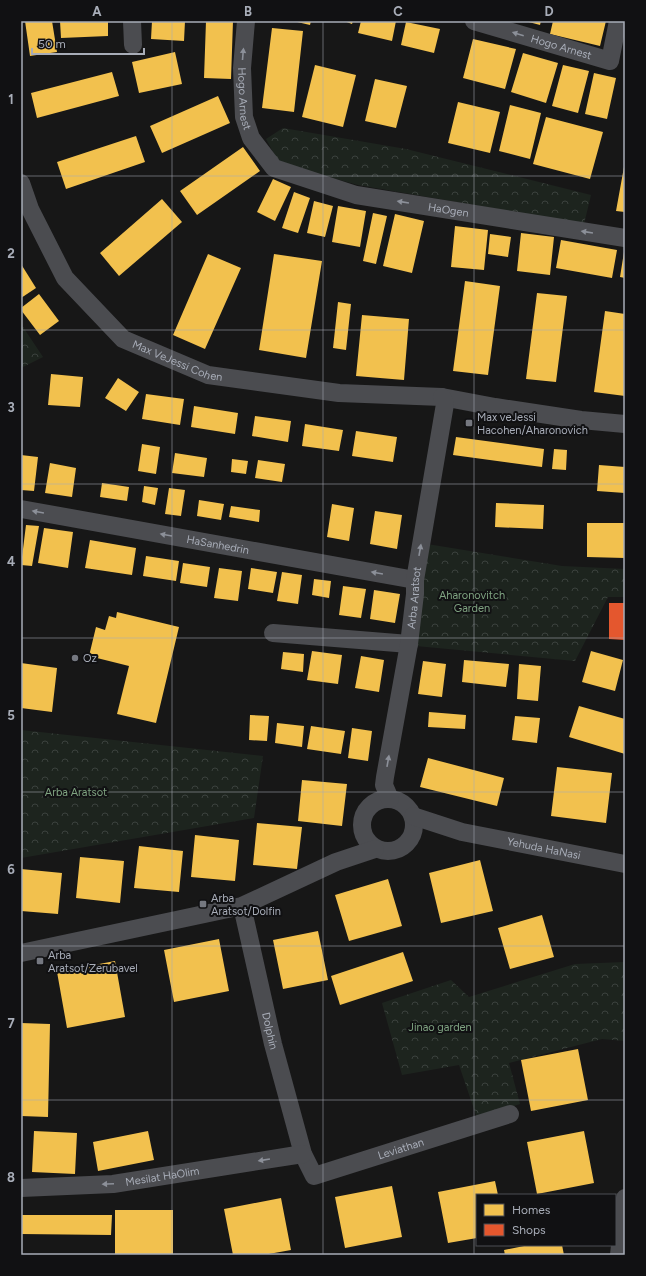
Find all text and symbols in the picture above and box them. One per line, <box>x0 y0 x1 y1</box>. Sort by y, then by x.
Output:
text: A <box>92 4 102 19</box>
text: B <box>244 4 252 19</box>
text: C <box>393 4 403 19</box>
text: D <box>544 4 554 19</box>
scale bar <box>32 30 144 56</box>
one-way arrow <box>511 31 523 37</box>
street label: Hogo Arnest <box>529 32 593 62</box>
text: 50 m <box>38 37 66 51</box>
one-way arrow <box>240 48 247 60</box>
street label: Hogo Arnest <box>235 67 254 132</box>
text: 1 <box>8 92 14 107</box>
one-way arrow <box>397 199 409 205</box>
street label: HaOgen <box>427 201 470 220</box>
one-way arrow <box>580 229 593 235</box>
text: 2 <box>7 246 15 261</box>
street label: Max VeJessi Cohen <box>130 338 223 384</box>
text: 3 <box>7 400 15 415</box>
place label: Max veJessi Hacohen/Aharonovich <box>477 411 588 437</box>
marker: Max veJessi Hacohen/Aharonovich <box>464 418 474 428</box>
one-way arrow <box>32 509 44 515</box>
one-way arrow <box>160 532 172 538</box>
street label: HaSanhedrin <box>185 533 250 557</box>
one-way arrow <box>417 544 423 556</box>
text: 4 <box>7 554 15 569</box>
street label: Arba Aratsot <box>405 566 424 630</box>
one-way arrow <box>370 570 383 576</box>
park label: Aharonovitch Garden <box>439 589 505 615</box>
place label: Oz <box>83 652 97 665</box>
marker: Oz <box>70 653 80 663</box>
text: 5 <box>7 708 15 723</box>
one-way arrow <box>385 755 391 768</box>
park label: Arba Aratsot <box>45 786 107 799</box>
street label: Yehuda HaNasi <box>506 835 582 862</box>
text: 6 <box>7 862 15 877</box>
place label: Arba Aratsot/Dolfin <box>211 892 281 918</box>
marker: Arba Aratsot/Dolfin <box>198 899 208 909</box>
place label: Arba Aratsot/Zerubavel <box>48 949 138 975</box>
marker: Arba Aratsot/Zerubavel <box>35 956 45 966</box>
street label: Dolphin <box>259 1011 280 1051</box>
text: 7 <box>7 1016 15 1031</box>
park label: Jinao garden <box>408 1021 472 1034</box>
street label: Leviathan <box>376 1136 426 1162</box>
one-way arrow <box>258 1157 270 1163</box>
street label: Mesilat HaOlim <box>124 1164 200 1189</box>
text: 8 <box>7 1170 15 1185</box>
one-way arrow <box>102 1180 114 1187</box>
legend <box>476 1194 616 1246</box>
text: Homes <box>512 1203 551 1217</box>
text: Shops <box>512 1223 546 1237</box>

